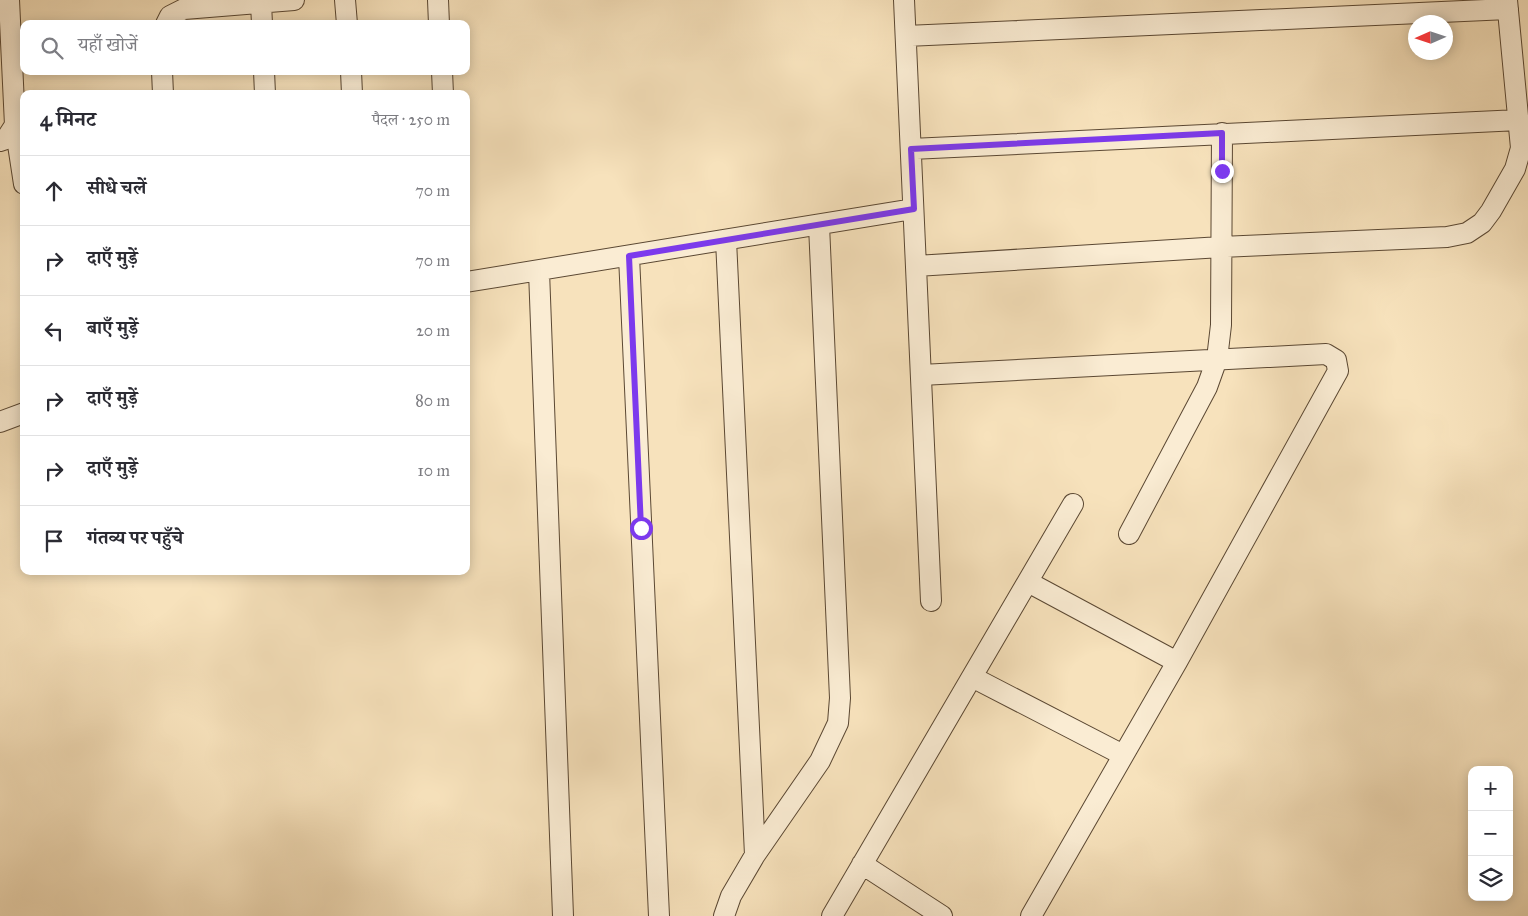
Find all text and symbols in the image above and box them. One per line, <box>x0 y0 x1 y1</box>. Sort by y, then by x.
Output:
north arrow <box>1408 15 1453 60</box>
search box <box>20 20 470 75</box>
text: यहाँ खोजें <box>78 33 138 56</box>
icon: search <box>38 34 66 62</box>
text: 4 मिनट <box>40 106 96 132</box>
text: पैदल · 250 m <box>372 110 450 129</box>
route end <box>1211 160 1234 183</box>
text: सीधे चलें <box>87 176 146 199</box>
icon: ahead <box>40 177 68 205</box>
text: 70 m <box>415 181 450 200</box>
text: दाएँ मुड़ें <box>87 246 138 269</box>
icon: right <box>40 247 68 275</box>
text: 70 m <box>415 251 450 270</box>
text: बाएँ मुड़ें <box>87 316 138 339</box>
icon: left <box>40 317 68 345</box>
text: 20 m <box>416 321 450 340</box>
text: दाएँ मुड़ें <box>87 386 138 409</box>
icon: right <box>40 387 68 415</box>
text: 80 m <box>415 391 450 410</box>
text: दाएँ मुड़ें <box>87 456 138 479</box>
icon: right <box>40 457 68 485</box>
text: 10 m <box>418 461 450 480</box>
route start <box>630 517 653 540</box>
text: गंतव्य पर पहुँचे <box>87 526 183 549</box>
icon: arrive <box>40 527 68 555</box>
map controls <box>1468 766 1513 901</box>
button: + <box>1468 766 1513 811</box>
button: − <box>1468 811 1513 856</box>
button: layers <box>1468 856 1513 901</box>

